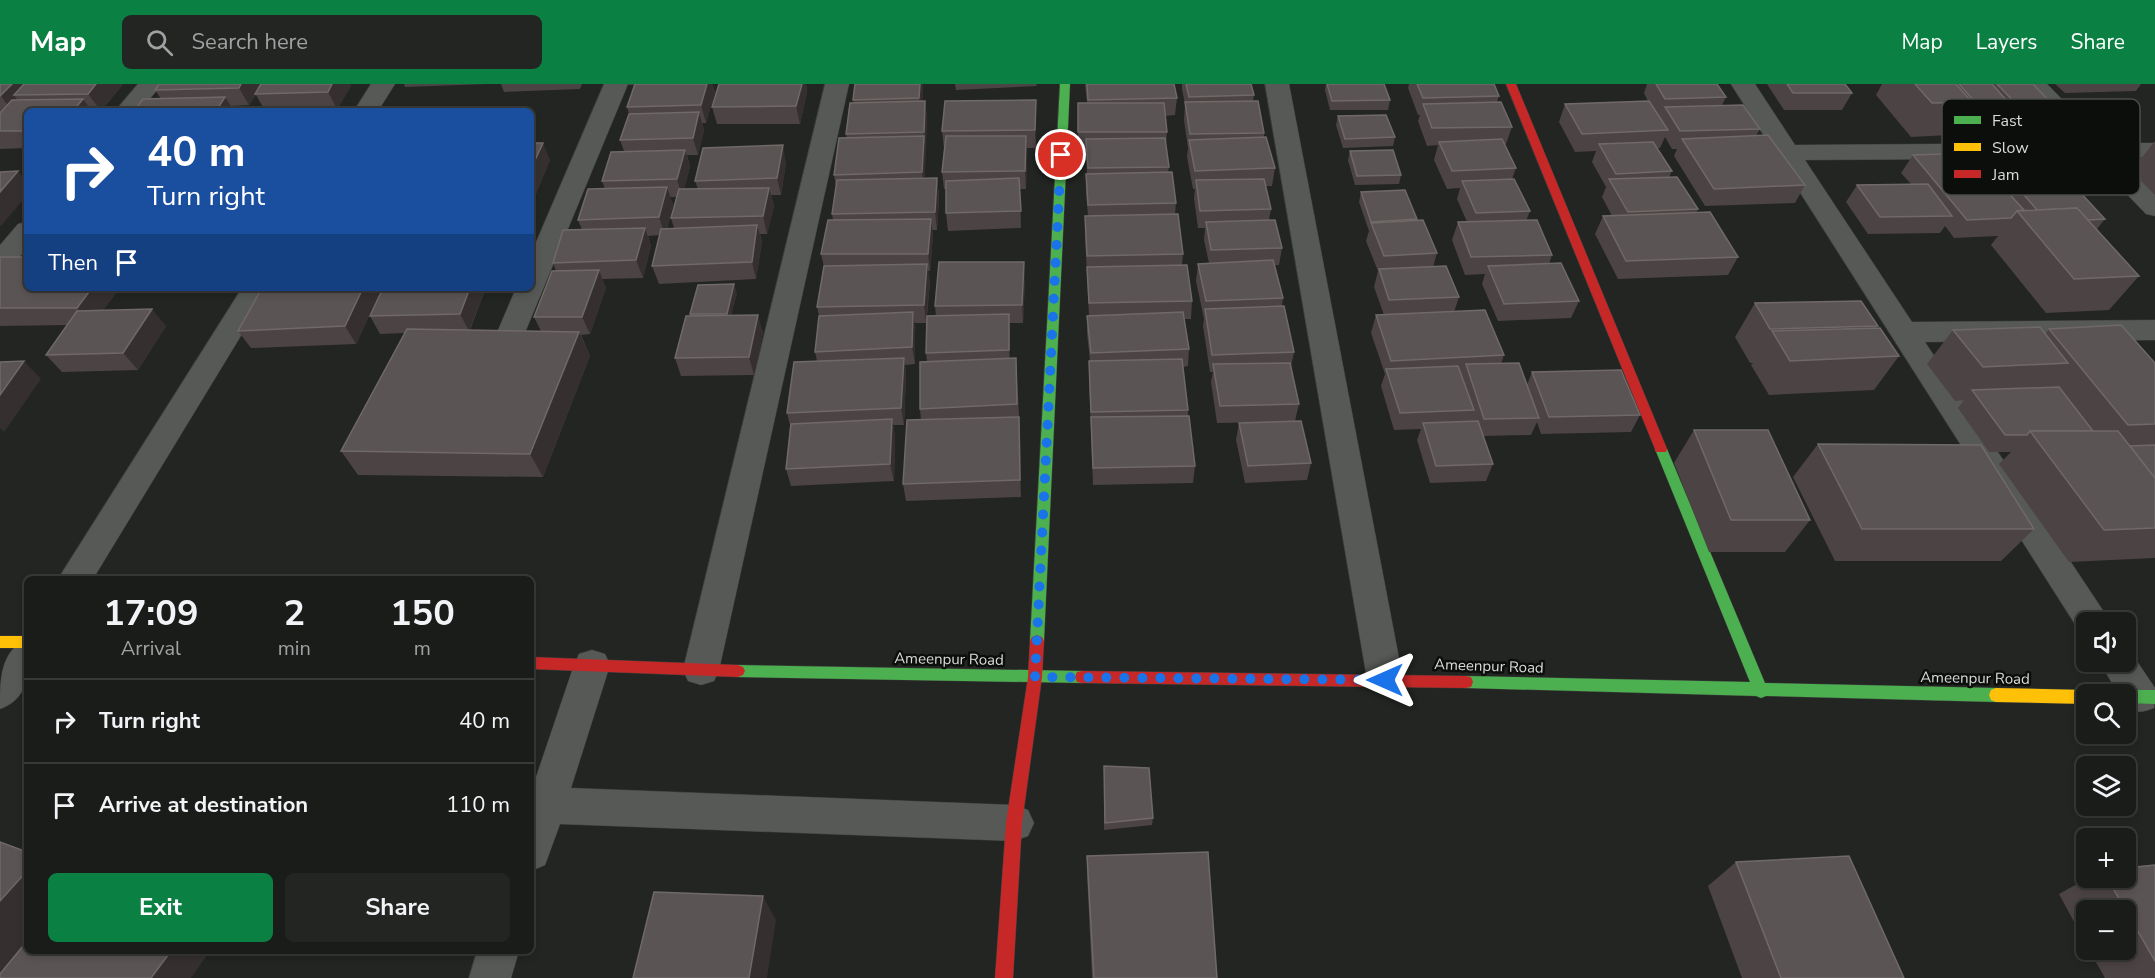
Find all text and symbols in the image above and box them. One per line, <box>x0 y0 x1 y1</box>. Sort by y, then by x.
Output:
search box <box>122 15 542 69</box>
text: Map <box>30 23 86 61</box>
icon: search <box>143 26 176 59</box>
text: Search here <box>191 27 308 57</box>
text: Map <box>1901 28 1943 56</box>
text: Layers <box>1976 28 2037 56</box>
text: Share <box>2070 28 2125 56</box>
legend <box>1942 99 2140 195</box>
text: Fast <box>1992 110 2023 132</box>
text: 40 m <box>147 124 246 181</box>
pin <box>1035 129 1086 180</box>
icon: right <box>48 132 126 210</box>
text: Slow <box>1992 137 2029 159</box>
icon: arrive <box>1044 138 1077 171</box>
text: Jam <box>1991 164 2019 186</box>
text: Turn right <box>147 178 265 215</box>
icon: arrive <box>110 246 143 279</box>
text: Then <box>48 248 98 278</box>
text: 17:09 <box>103 589 199 638</box>
text: 2 <box>283 589 305 638</box>
text: 150 <box>390 589 455 638</box>
map controls <box>2076 612 2136 960</box>
button: sound <box>2076 612 2136 672</box>
text: Arrival <box>121 635 181 662</box>
text: min <box>278 635 311 662</box>
text: m <box>414 635 431 662</box>
street label: Ameenpur Road <box>894 648 1004 670</box>
position arrow <box>1353 648 1417 712</box>
street label: Ameenpur Road <box>1434 654 1544 678</box>
street label: Ameenpur Road <box>1920 667 2030 689</box>
button: search <box>2076 684 2136 744</box>
icon: right <box>48 705 81 738</box>
text: Turn right <box>99 706 200 736</box>
text: 40 m <box>459 706 510 736</box>
button: layers <box>2076 756 2136 816</box>
icon: arrive <box>48 789 81 822</box>
text: Arrive at destination <box>99 790 308 820</box>
text: 110 m <box>446 790 510 820</box>
button: + <box>2076 828 2136 888</box>
button: Exit <box>48 873 273 942</box>
button: Share <box>285 873 510 942</box>
button: − <box>2076 900 2136 960</box>

